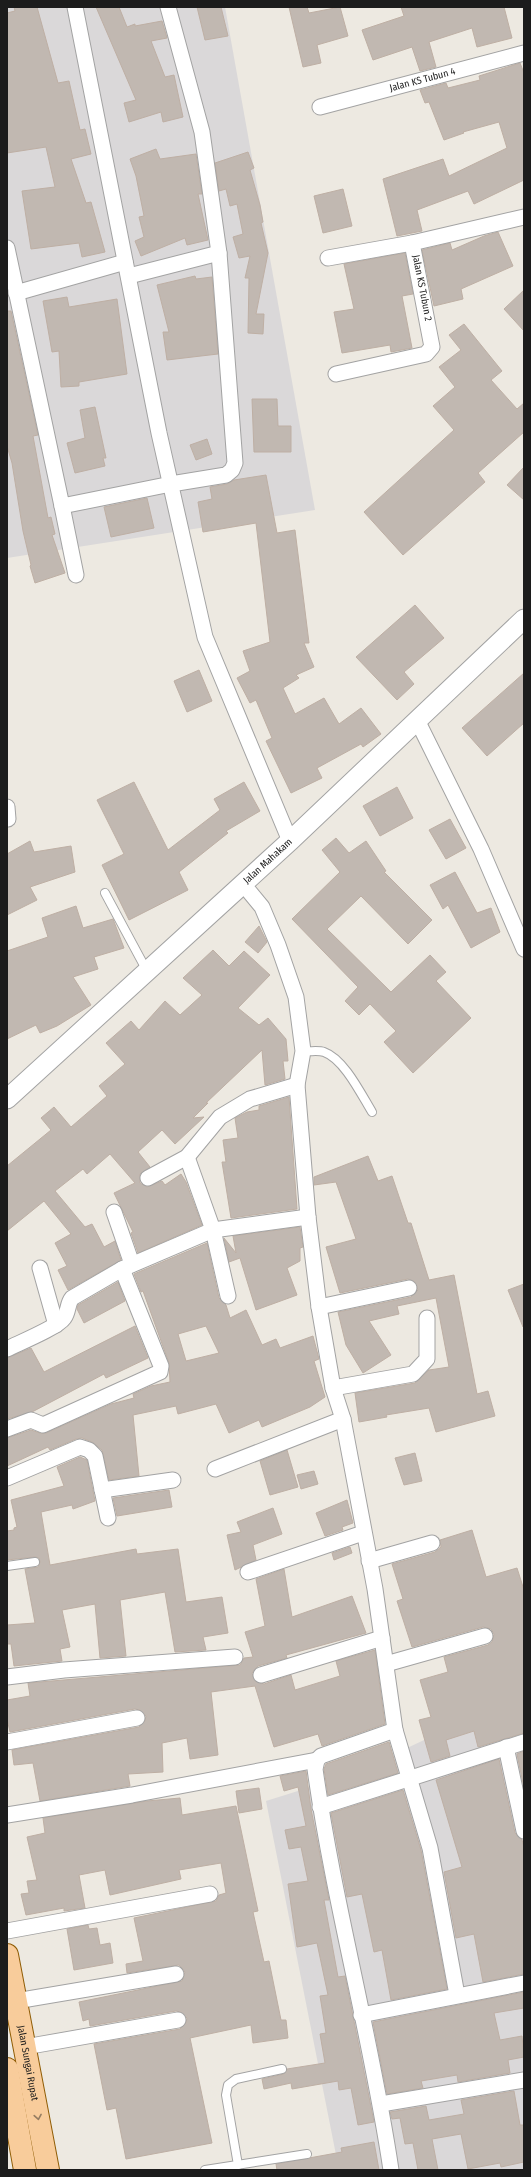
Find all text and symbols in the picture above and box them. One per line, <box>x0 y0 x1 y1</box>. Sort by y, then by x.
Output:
street label: Jalan KS Tubun 4 <box>388 65 457 94</box>
street label: Jalan KS Tubun 2 <box>410 254 434 323</box>
street label: Jalan Mahakam <box>241 836 295 887</box>
street label: Jalan Sungai Rupat <box>15 2024 41 2103</box>
one-way arrow <box>34 2114 42 2120</box>

